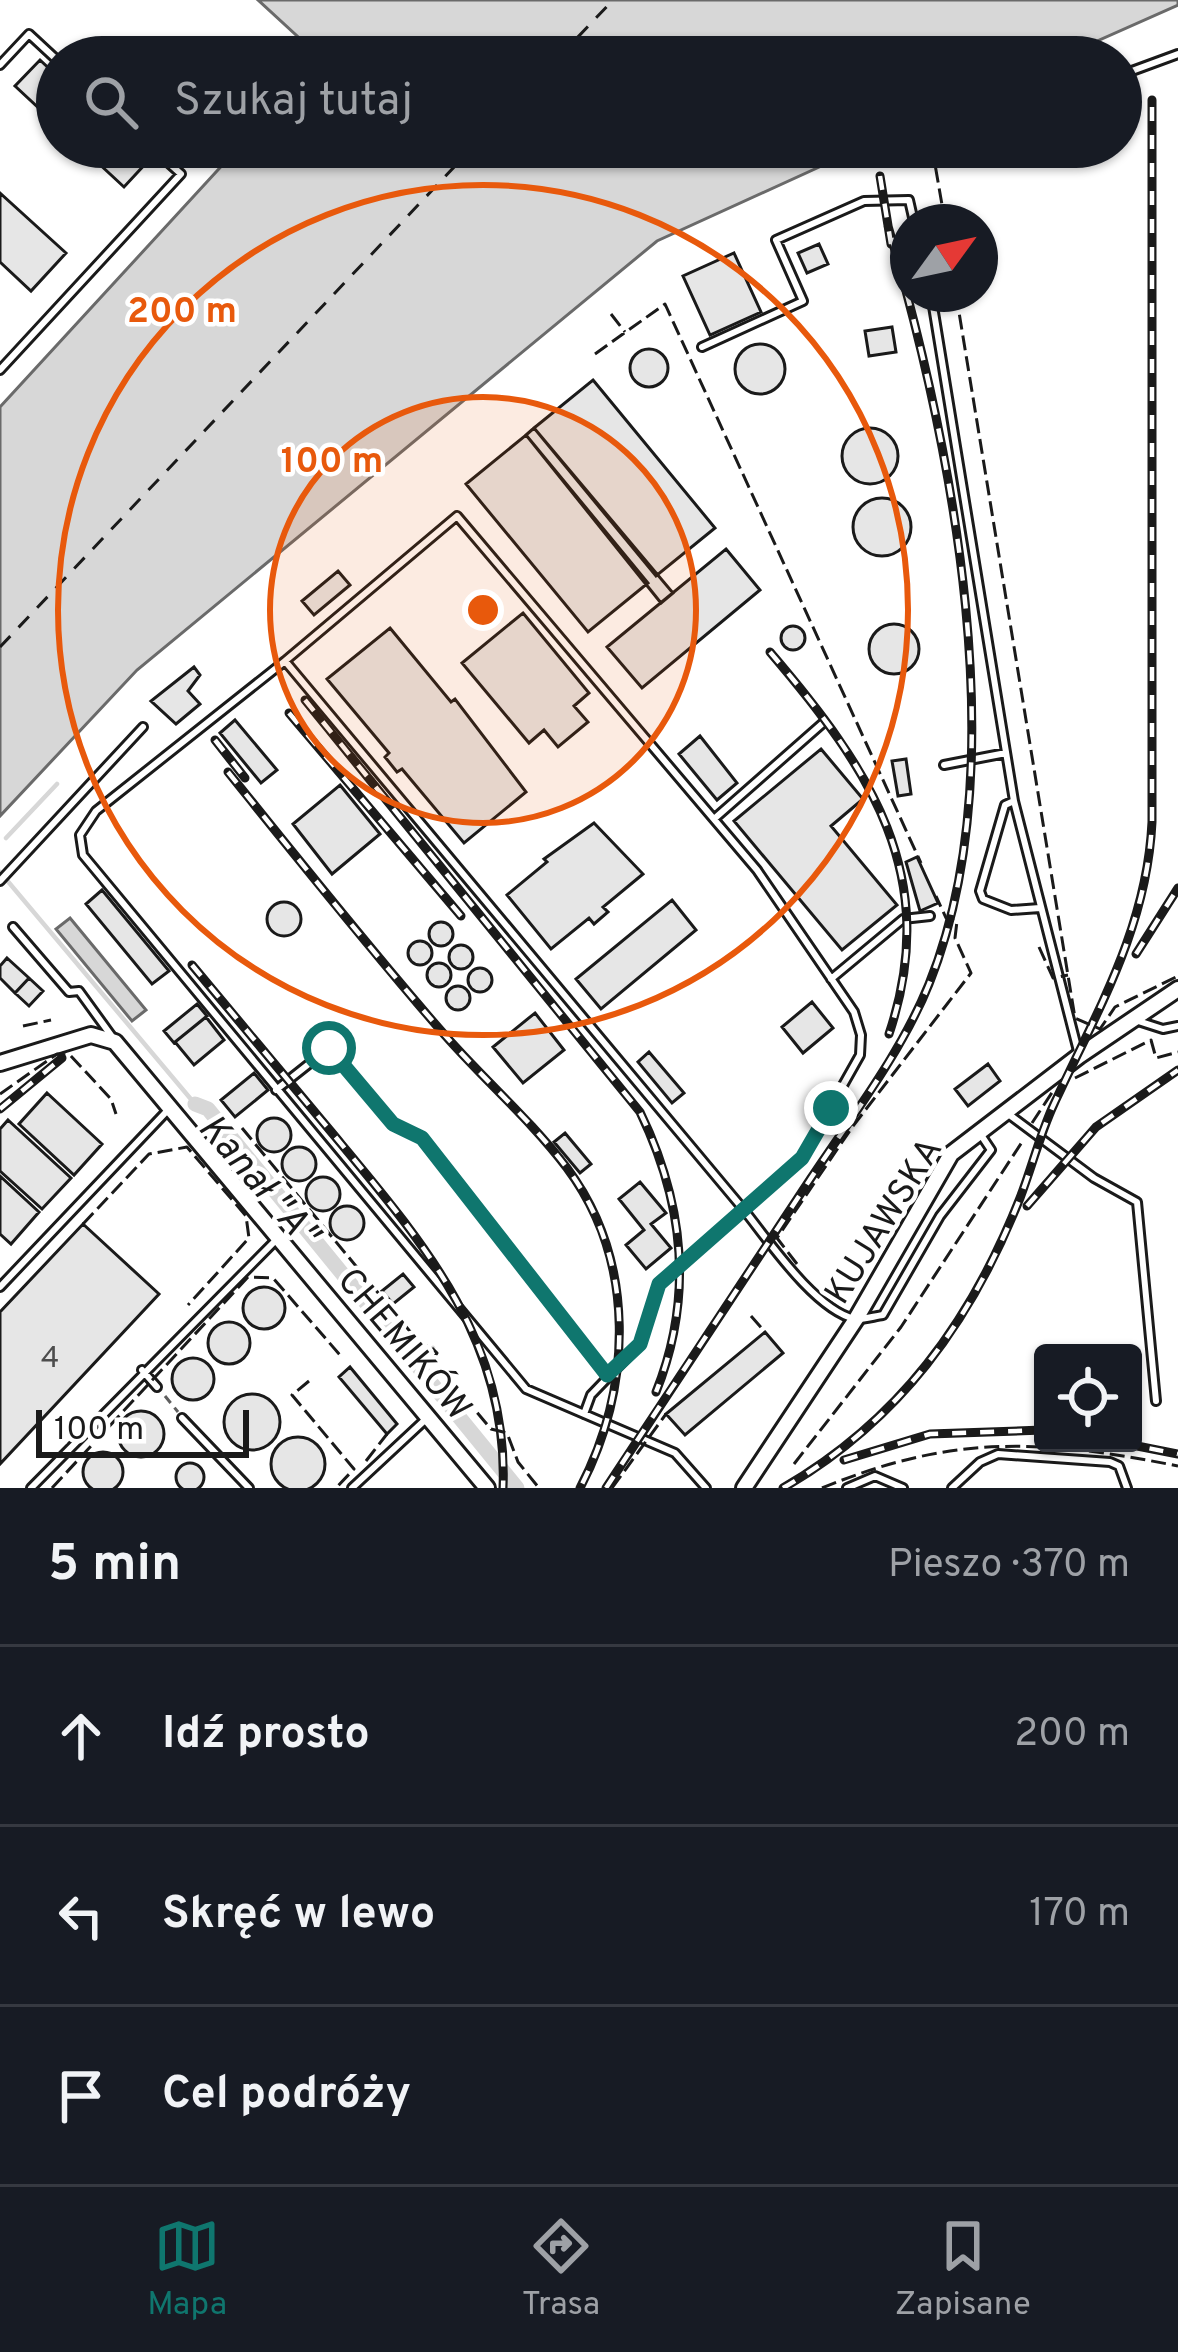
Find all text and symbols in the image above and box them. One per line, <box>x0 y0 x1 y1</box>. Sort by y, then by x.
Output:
search box <box>36 36 1142 168</box>
icon: search <box>78 69 144 135</box>
text: Szukaj tutaj <box>174 74 413 131</box>
north arrow <box>890 204 998 312</box>
text: 200 m <box>127 290 237 336</box>
text: 100 m <box>281 440 383 486</box>
centre of rings <box>462 589 504 631</box>
route start <box>302 1021 356 1075</box>
route end <box>804 1081 858 1135</box>
water label: Kanał "A" <box>186 1106 329 1260</box>
street label: KUJAWSKA <box>816 1130 955 1314</box>
street label: CHEMIKÓW <box>326 1258 482 1432</box>
house number: 4 <box>41 1341 59 1378</box>
map controls <box>1034 1344 1142 1452</box>
button: locate <box>1034 1344 1142 1452</box>
scale bar <box>36 1404 249 1457</box>
text: 100 m <box>54 1410 144 1452</box>
text: 5 min <box>48 1534 181 1599</box>
text: Pieszo · 370 m <box>888 1542 1130 1591</box>
icon: ahead <box>48 1703 114 1769</box>
text: Idź prosto <box>162 1707 370 1764</box>
text: 200 m <box>1014 1711 1130 1760</box>
icon: left <box>48 1883 114 1949</box>
text: Skręć w lewo <box>162 1887 435 1944</box>
text: 170 m <box>1029 1891 1130 1940</box>
icon: arrive <box>48 2063 114 2129</box>
text: Cel podróży <box>162 2067 411 2124</box>
tab: Mapa <box>147 2213 227 2327</box>
tab: Trasa <box>522 2213 600 2327</box>
tab: Zapisane <box>895 2213 1031 2327</box>

